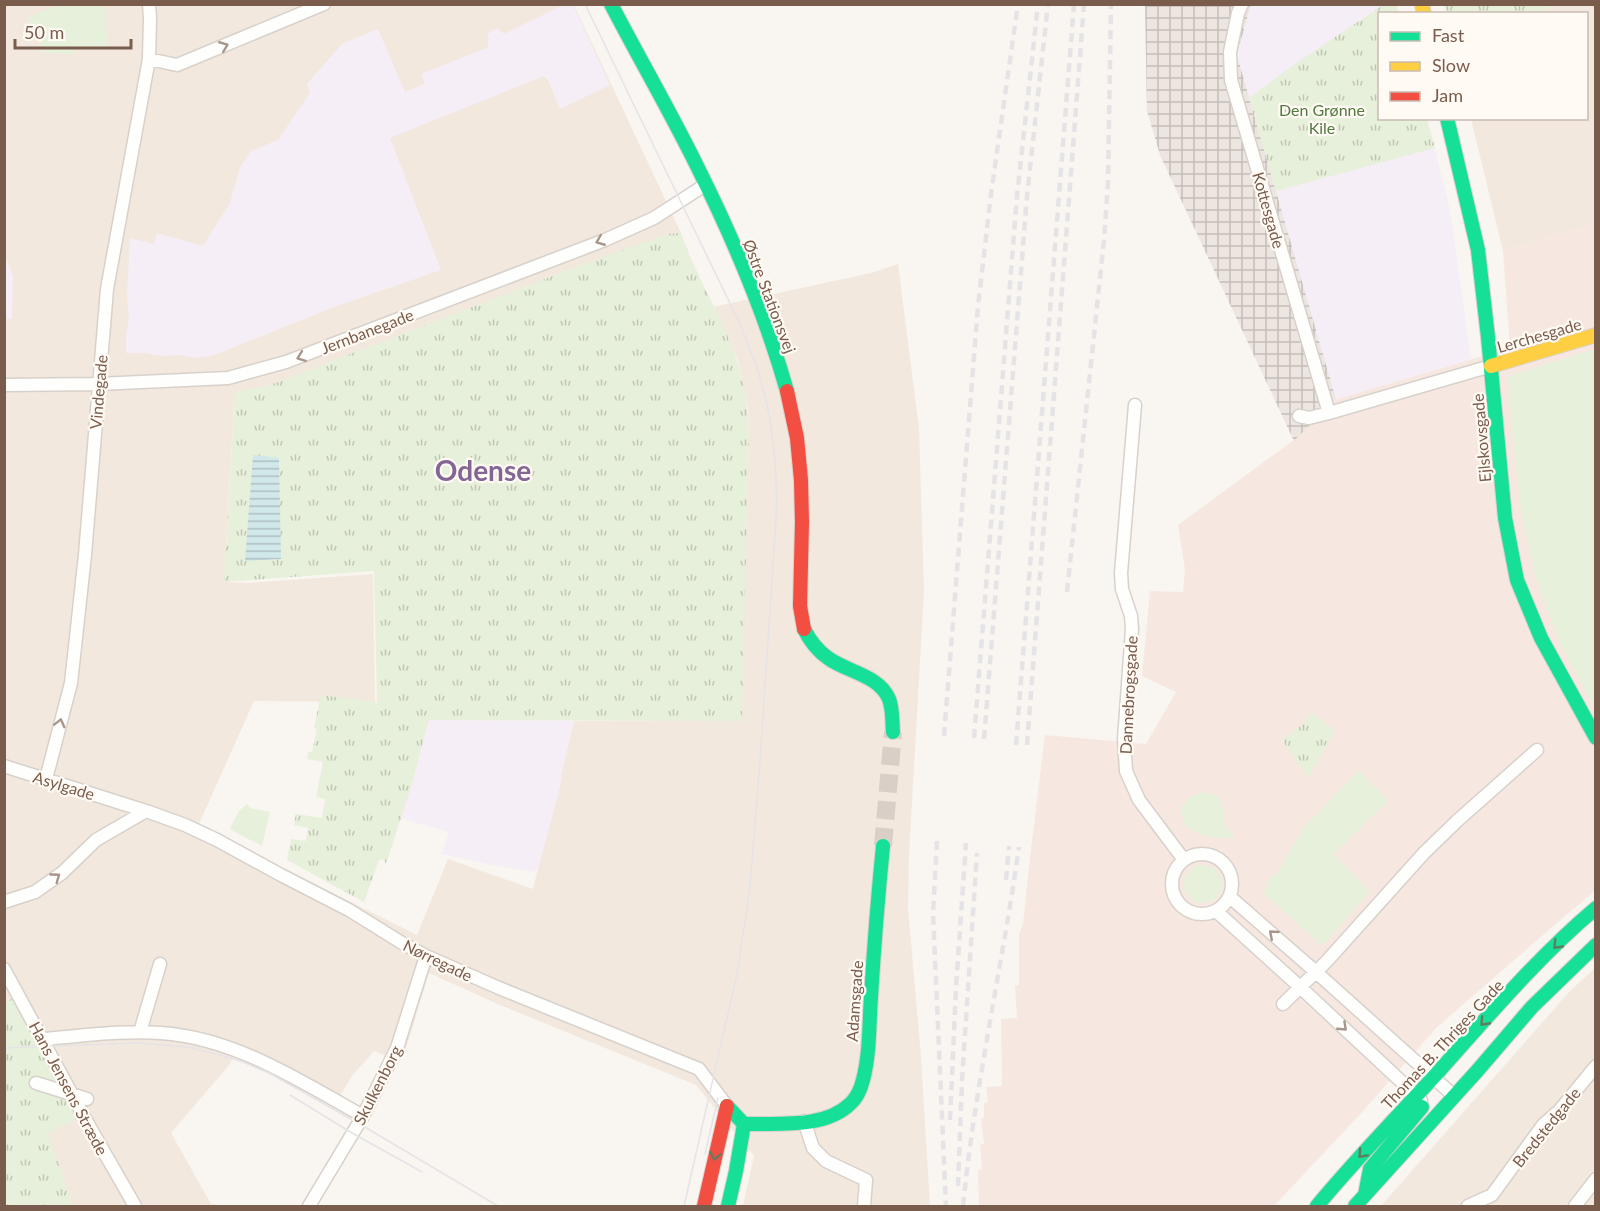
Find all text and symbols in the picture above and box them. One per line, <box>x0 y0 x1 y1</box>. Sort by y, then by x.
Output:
scale bar <box>15 12 130 50</box>
legend <box>1378 12 1588 120</box>
text: 50 m <box>24 21 64 43</box>
text: Fast <box>1432 24 1465 46</box>
one-way arrow <box>217 41 228 53</box>
text: Slow <box>1432 54 1470 76</box>
text: Jam <box>1432 84 1463 106</box>
park label: Den Grønne Kile <box>1279 100 1365 137</box>
street label: Kottesgade <box>1249 169 1289 251</box>
one-way arrow <box>596 234 607 246</box>
street label: Østre Stationsvej <box>740 236 800 356</box>
street label: Jernbanegade <box>318 305 416 357</box>
street label: Lerchesgade <box>1494 314 1584 356</box>
one-way arrow <box>296 349 307 362</box>
street label: Vindegade <box>85 354 111 430</box>
street label: Ejlskovsgade <box>1468 393 1494 483</box>
district label: Odense <box>435 453 531 487</box>
street label: Dannebrogsgade <box>1115 635 1141 755</box>
one-way arrow <box>53 718 66 728</box>
street label: Asylgade <box>31 767 97 803</box>
one-way arrow <box>50 873 61 884</box>
one-way arrow <box>1269 930 1280 941</box>
street label: Nørregade <box>400 935 476 985</box>
one-way arrow <box>1553 937 1564 948</box>
street label: Adamsgade <box>842 960 866 1042</box>
street label: Thomas B. Thriges Gade <box>1377 975 1507 1113</box>
one-way arrow <box>1480 1015 1491 1025</box>
street label: Hans Jensens Stræde <box>26 1018 112 1158</box>
one-way arrow <box>1335 1020 1346 1031</box>
street label: Skulkenborg <box>349 1042 405 1128</box>
street label: Bredstedgade <box>1508 1083 1584 1171</box>
one-way arrow <box>1358 1147 1369 1158</box>
one-way arrow <box>710 1151 723 1161</box>

